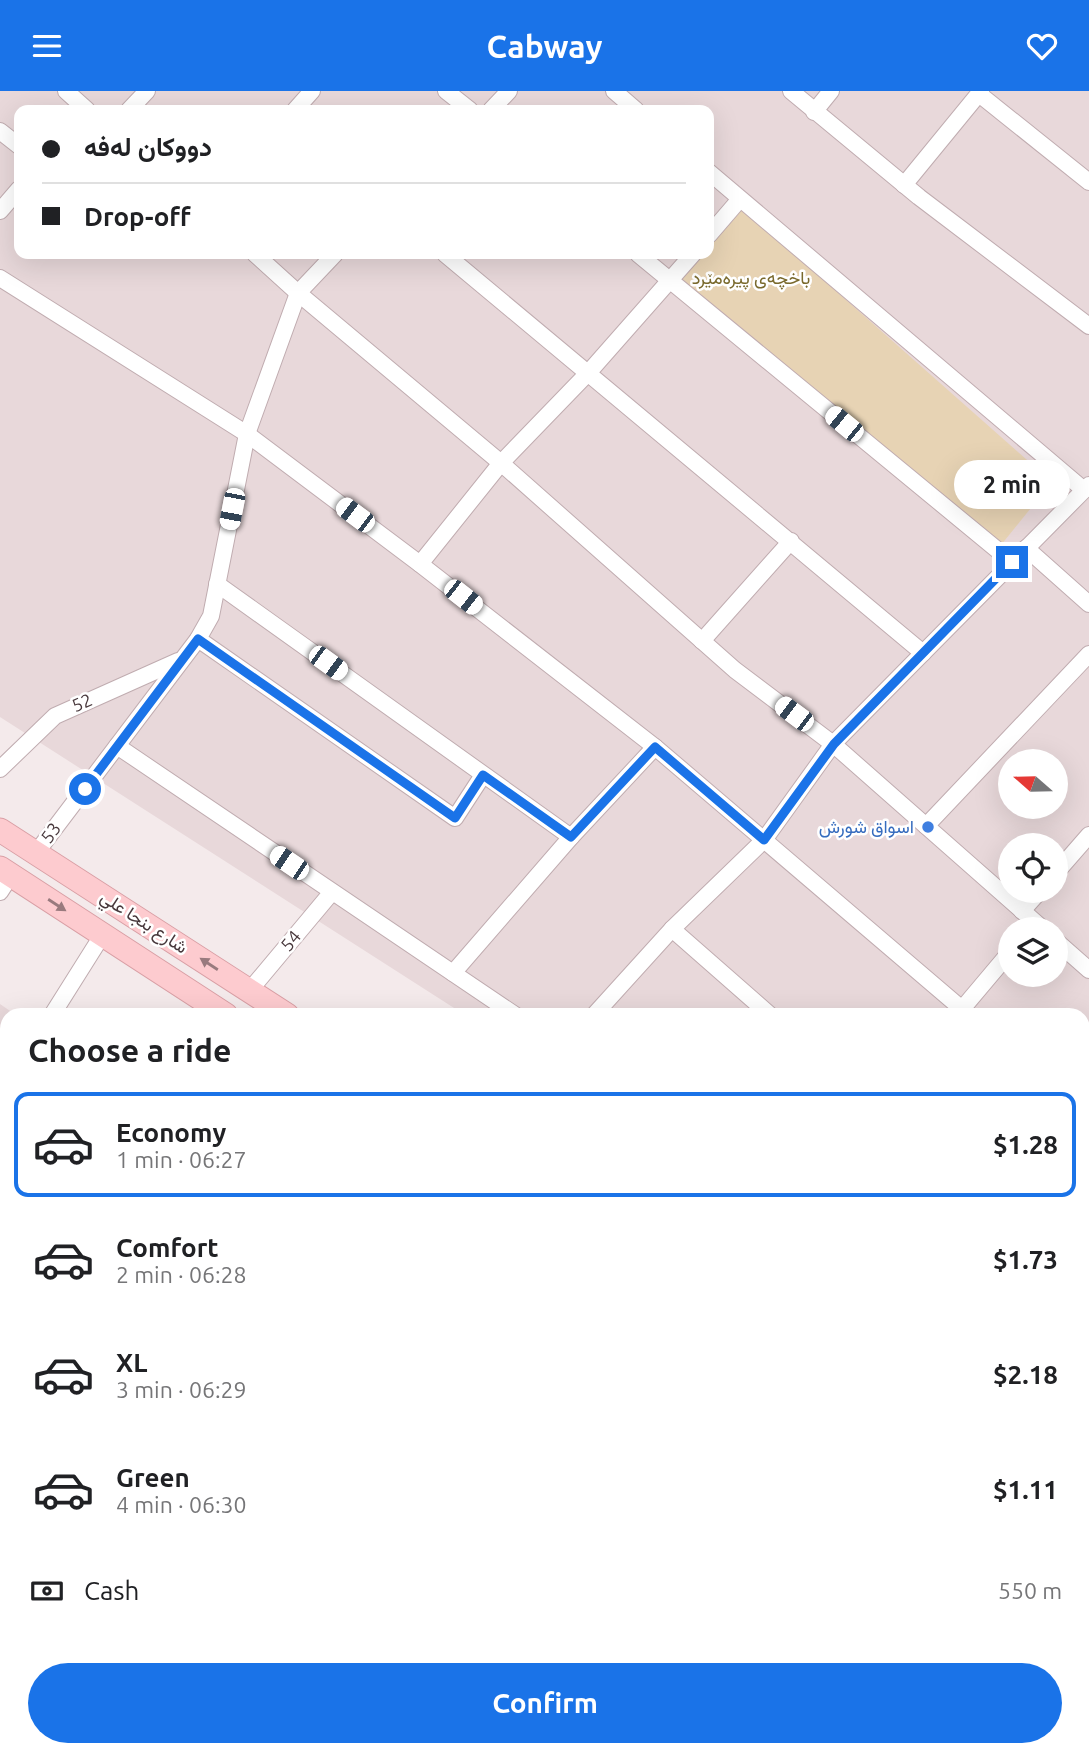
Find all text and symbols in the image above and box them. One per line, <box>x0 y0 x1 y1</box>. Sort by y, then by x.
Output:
icon: menu <box>28 27 66 65</box>
icon: heart <box>1023 27 1061 65</box>
text: Cabway <box>487 28 602 64</box>
text: دووكان لەفە <box>84 132 212 161</box>
text: Drop-off <box>84 202 191 231</box>
park label: باخچەی پیرەمێرد <box>692 267 810 290</box>
car <box>822 403 867 445</box>
callout: 2 min <box>954 461 1070 510</box>
text: 2 min <box>983 472 1041 497</box>
car <box>218 486 247 532</box>
car <box>332 494 379 536</box>
route end <box>996 546 1028 578</box>
car <box>440 576 487 618</box>
car <box>305 642 352 684</box>
street label: 52 <box>68 689 95 715</box>
car <box>771 693 818 735</box>
north arrow <box>998 749 1068 819</box>
map controls <box>998 749 1068 987</box>
route start <box>69 773 101 805</box>
place label: اسواق شورش <box>819 816 914 838</box>
street label: 53 <box>36 818 64 847</box>
marker: اسواق شورش <box>920 819 936 835</box>
button: locate <box>998 833 1068 903</box>
car <box>266 843 313 883</box>
street label: شارع بنجا علي <box>94 886 192 962</box>
one-way arrow <box>48 898 67 911</box>
button: layers <box>998 917 1068 987</box>
street label: 54 <box>276 926 304 955</box>
one-way arrow <box>200 958 219 971</box>
text: Choose a ride <box>28 1032 231 1068</box>
icon: car <box>32 1113 95 1176</box>
text: Economy <box>116 1118 226 1147</box>
text: $1.28 <box>993 1130 1058 1159</box>
text: 1 min · 06:27 <box>116 1147 247 1172</box>
icon: car <box>32 1228 95 1291</box>
text: Comfort <box>116 1233 219 1262</box>
text: $1.73 <box>993 1245 1058 1274</box>
text: 2 min · 06:28 <box>116 1262 247 1287</box>
icon: car <box>32 1343 95 1406</box>
text: XL <box>116 1348 147 1377</box>
text: $2.18 <box>993 1360 1058 1389</box>
text: 3 min · 06:29 <box>116 1377 247 1402</box>
icon: car <box>32 1458 95 1521</box>
text: Green <box>116 1463 190 1492</box>
text: $1.11 <box>993 1475 1058 1504</box>
text: 4 min · 06:30 <box>116 1492 247 1517</box>
icon: cash <box>28 1572 66 1610</box>
text: Cash <box>84 1576 139 1605</box>
text: 550 m <box>998 1578 1062 1603</box>
button: Confirm <box>28 1663 1062 1743</box>

